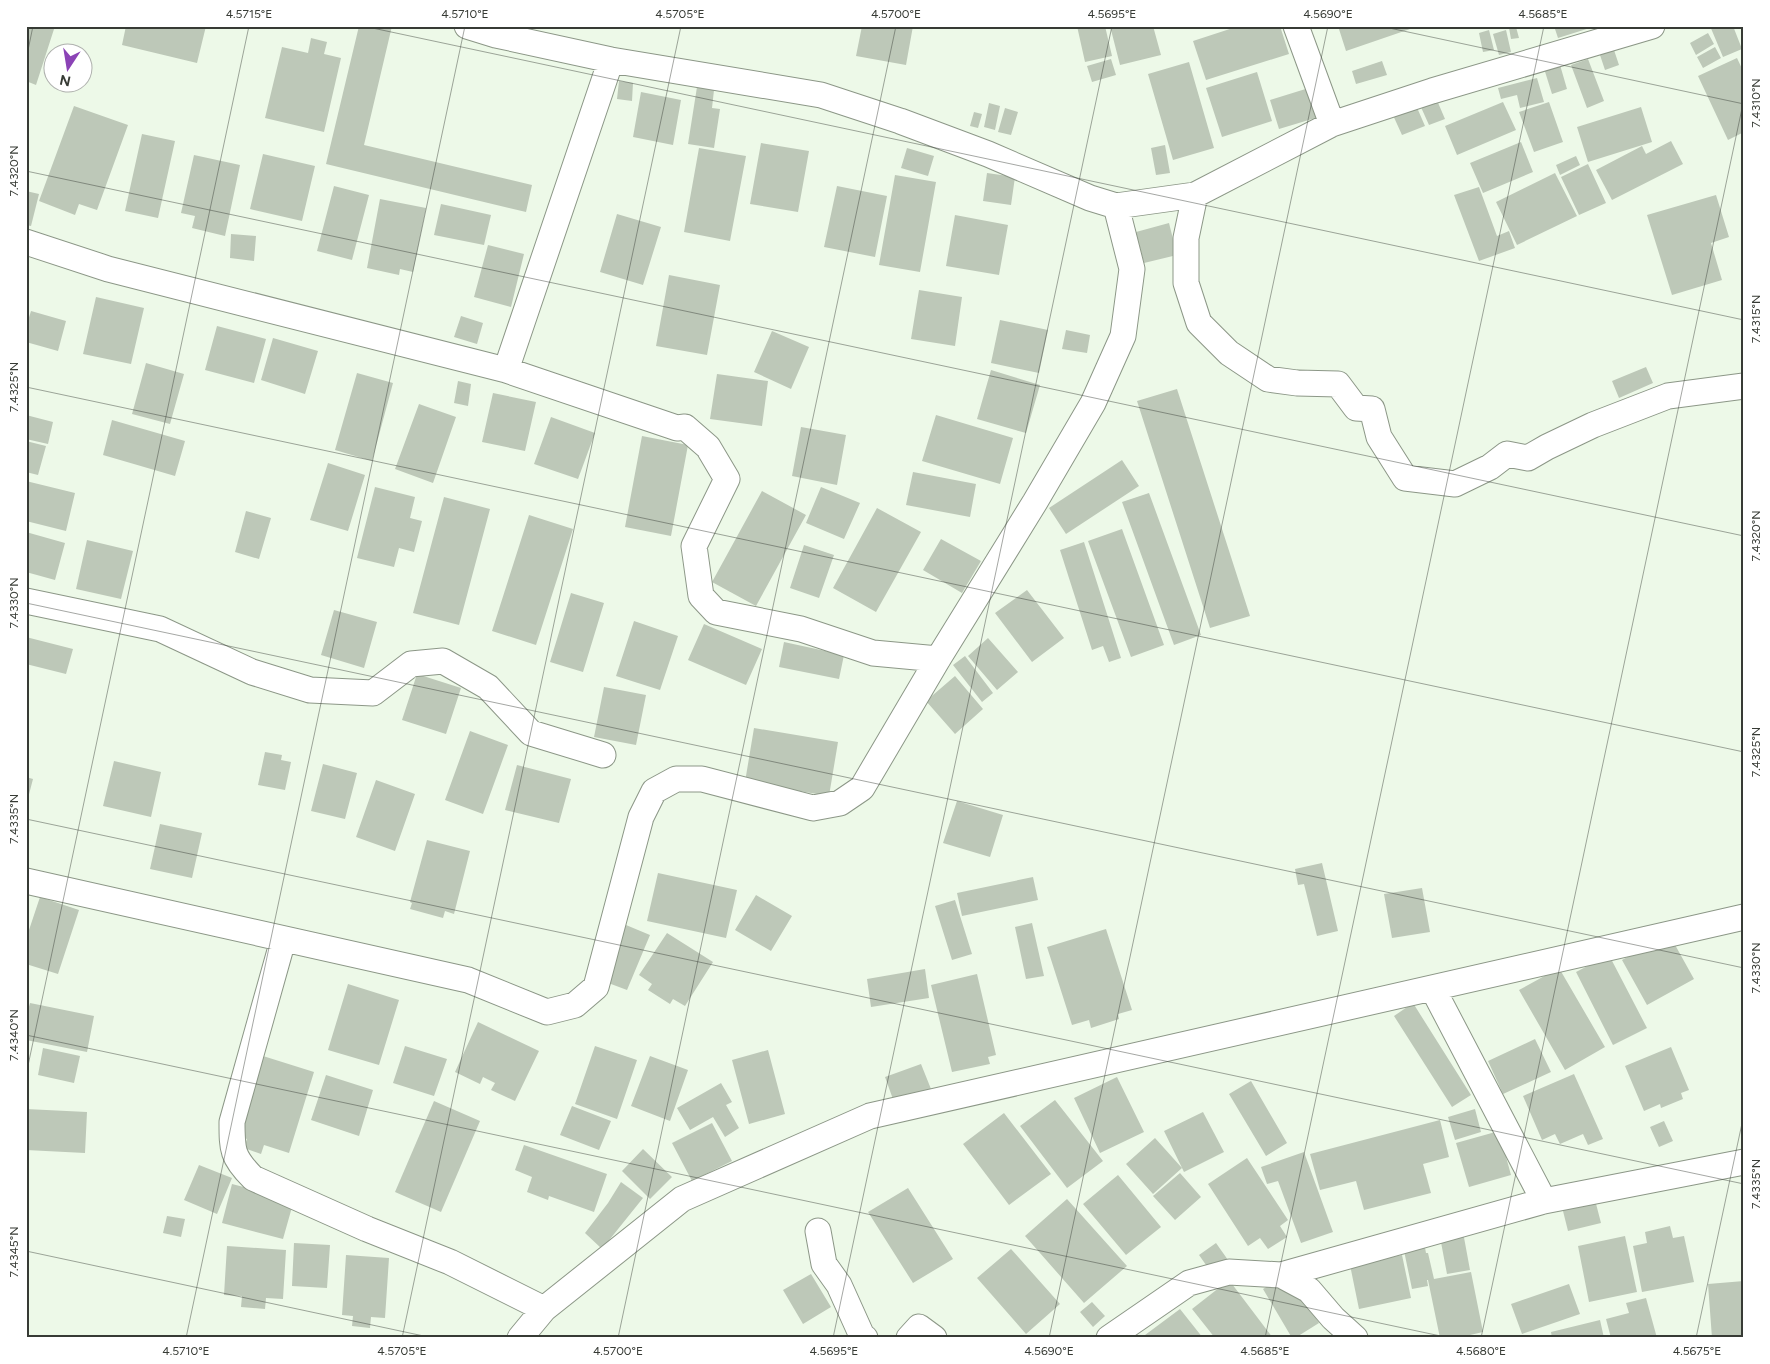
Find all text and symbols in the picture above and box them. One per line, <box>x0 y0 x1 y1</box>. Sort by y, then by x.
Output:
text: 4.5715°E <box>226 7 272 21</box>
text: 4.5710°E <box>441 7 489 21</box>
text: 4.5705°E <box>655 7 705 21</box>
text: 4.5700°E <box>871 7 921 21</box>
text: 4.5695°E <box>1088 7 1136 21</box>
text: 4.5690°E <box>1303 7 1353 21</box>
text: 4.5685°E <box>1518 7 1568 21</box>
north arrow <box>42 42 92 92</box>
text: N <box>58 71 72 90</box>
text: 7.4310°N <box>1749 78 1763 128</box>
text: 7.4320°N <box>7 145 21 197</box>
text: 7.4315°N <box>1749 295 1763 343</box>
text: 7.4325°N <box>7 362 21 412</box>
text: 7.4320°N <box>1749 510 1763 562</box>
text: 7.4330°N <box>7 578 21 628</box>
text: 7.4325°N <box>1749 727 1763 777</box>
text: 7.4335°N <box>7 794 21 844</box>
text: 7.4330°N <box>1749 943 1763 993</box>
text: 7.4340°N <box>7 1009 21 1061</box>
text: 7.4335°N <box>1749 1159 1763 1209</box>
text: 7.4345°N <box>7 1227 21 1278</box>
text: 4.5710°E <box>162 1344 210 1358</box>
text: 4.5705°E <box>377 1344 427 1358</box>
text: 4.5700°E <box>593 1344 643 1358</box>
text: 4.5695°E <box>810 1344 858 1358</box>
text: 4.5690°E <box>1024 1344 1074 1358</box>
text: 4.5685°E <box>1240 1344 1290 1358</box>
text: 4.5680°E <box>1456 1344 1506 1358</box>
text: 4.5675°E <box>1673 1344 1721 1358</box>

